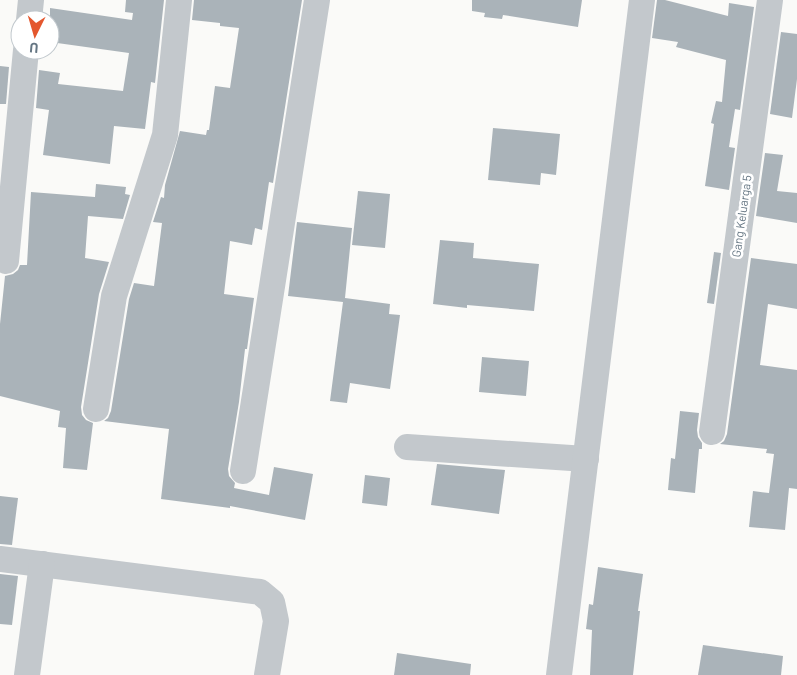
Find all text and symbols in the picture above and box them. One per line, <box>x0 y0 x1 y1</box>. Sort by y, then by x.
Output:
north arrow <box>10 10 60 60</box>
text: U <box>29 40 39 57</box>
street label: Gang Keluarga 5 <box>728 174 754 258</box>

